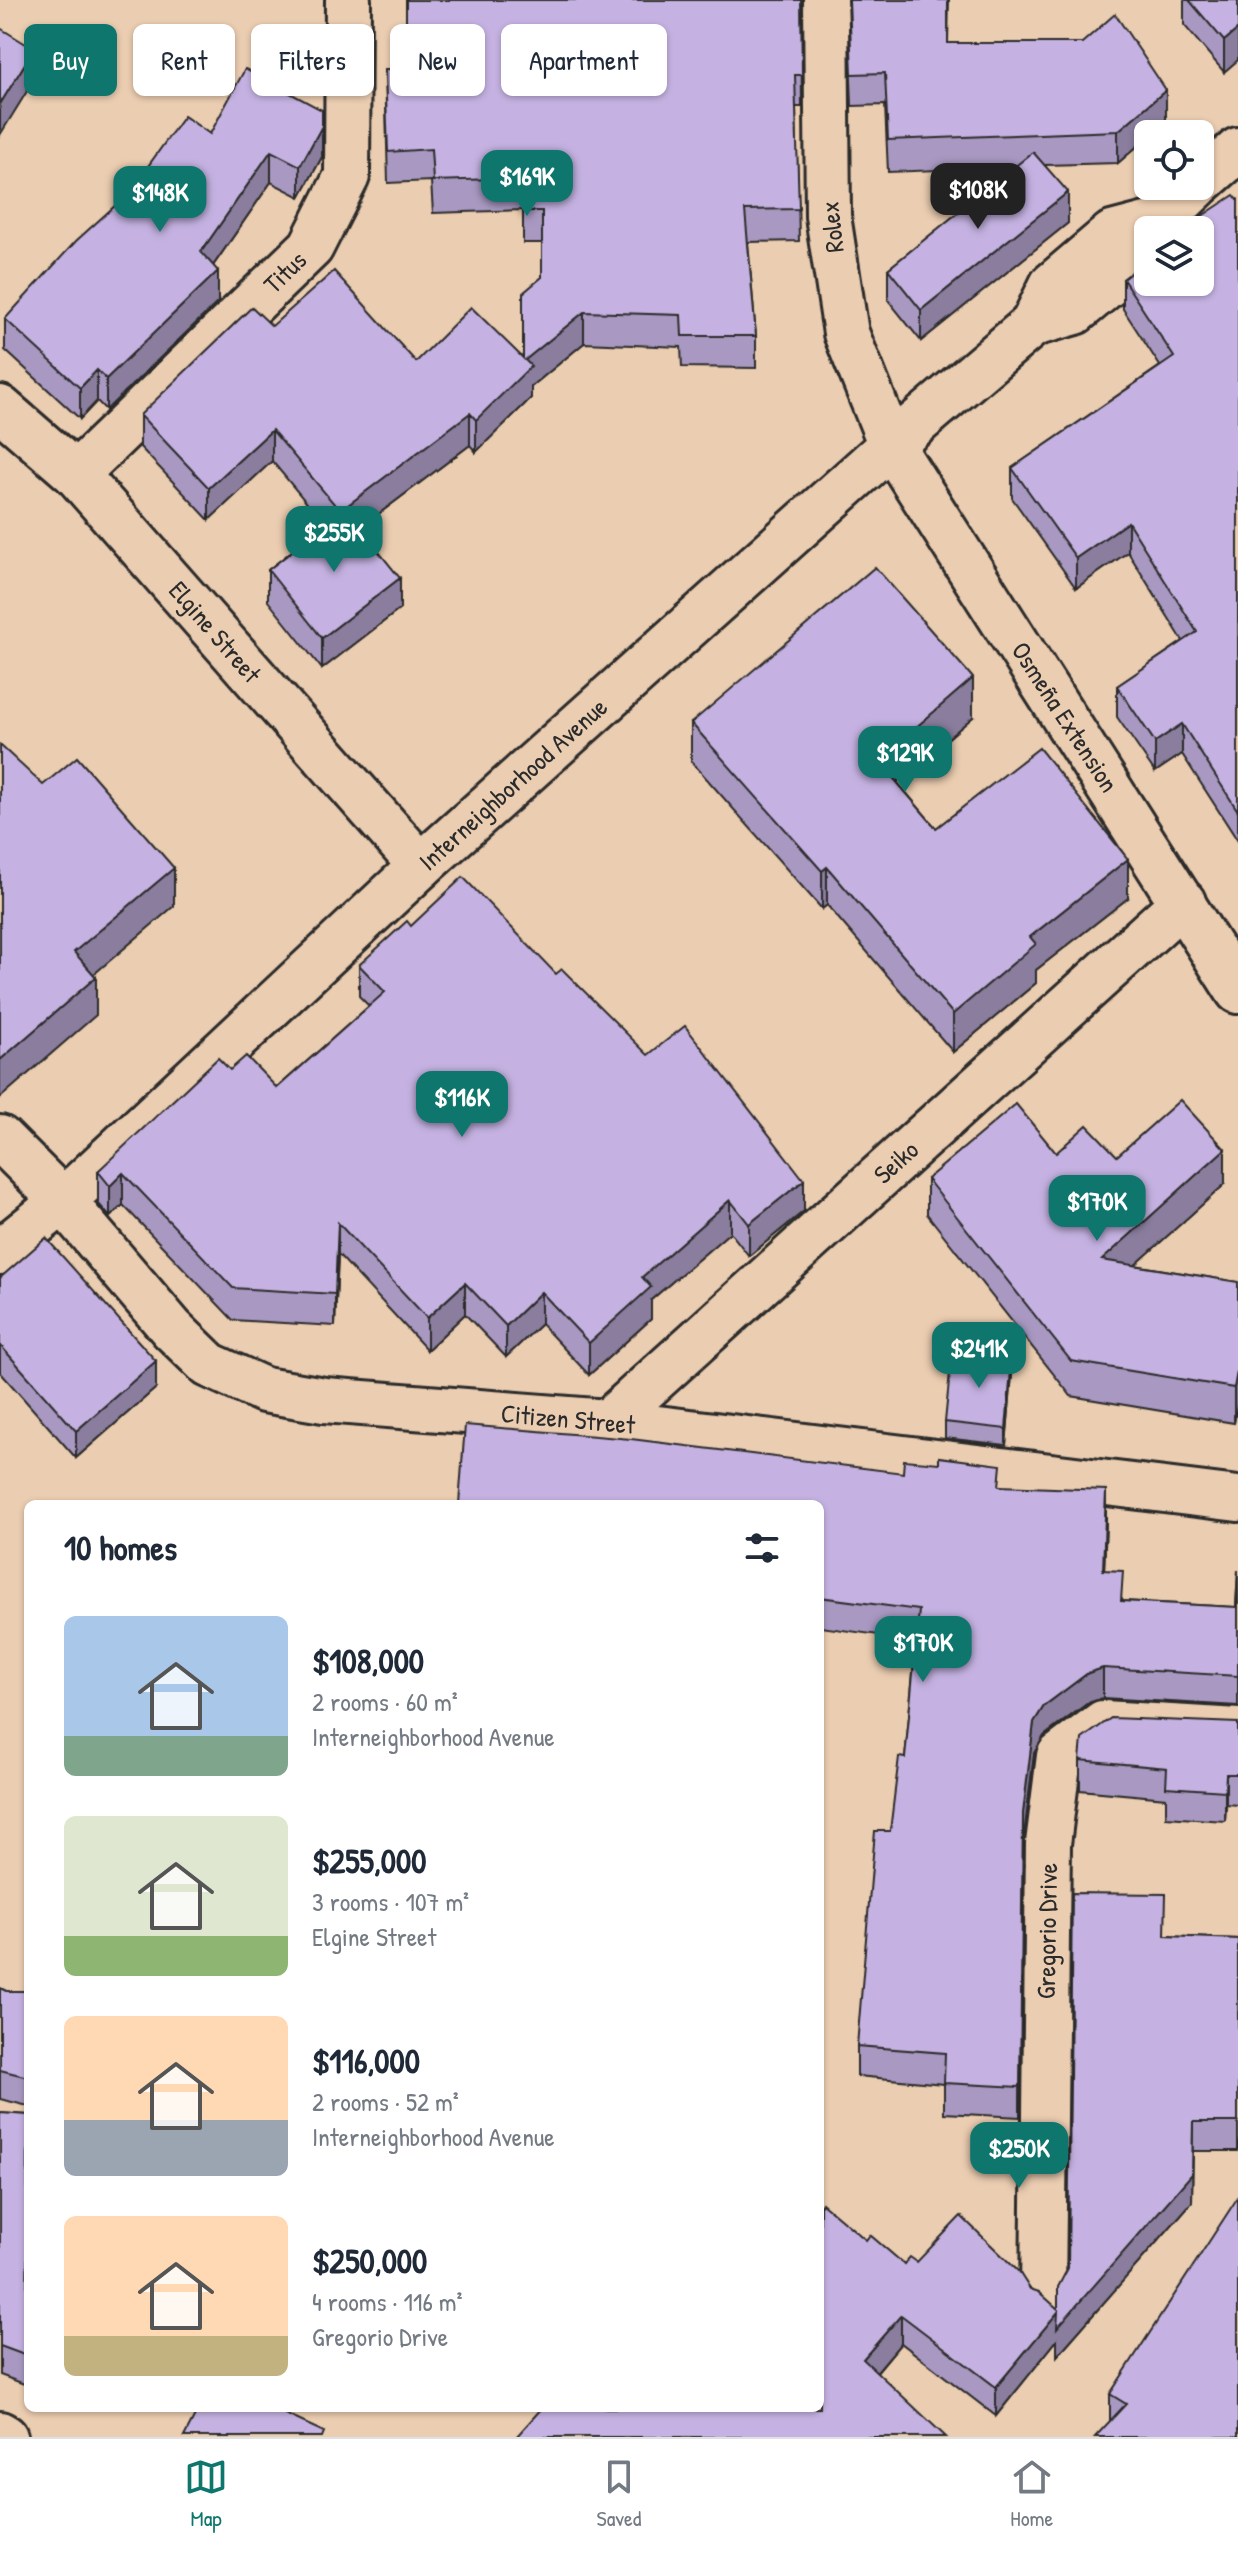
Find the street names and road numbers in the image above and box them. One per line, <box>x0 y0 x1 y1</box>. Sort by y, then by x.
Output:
street label: Rolex <box>811 200 852 254</box>
street label: Titus <box>255 243 314 301</box>
street label: Elgine Street <box>161 573 270 691</box>
street label: Osmeña Extension <box>1004 635 1127 799</box>
street label: Interneighborhood Avenue <box>411 689 615 878</box>
street label: Seiko <box>866 1132 926 1191</box>
street label: Citizen Street <box>499 1395 638 1442</box>
street label: Gregorio Drive <box>1028 1863 1065 1999</box>

